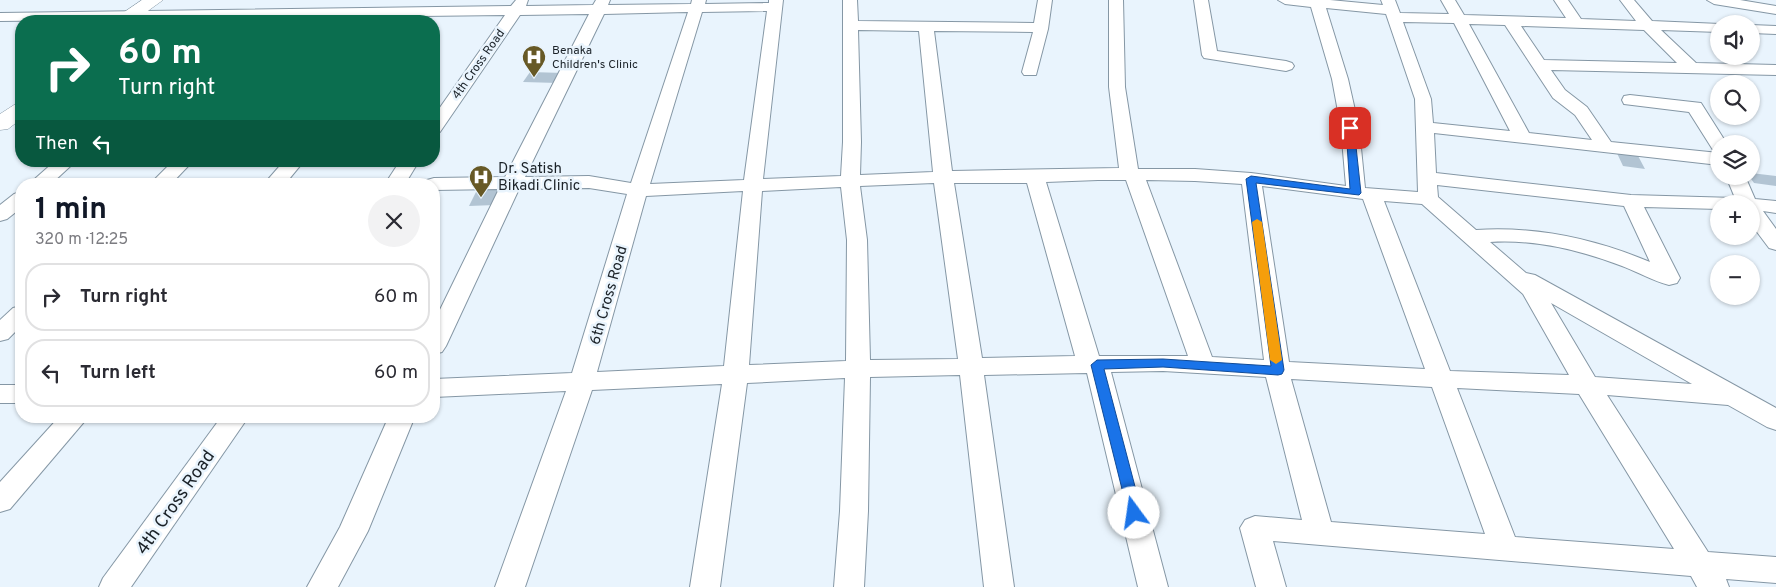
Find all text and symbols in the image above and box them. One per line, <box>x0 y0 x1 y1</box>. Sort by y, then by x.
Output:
map controls <box>1710 15 1760 305</box>
button: sound <box>1710 15 1760 65</box>
street label: 4th Cross Road <box>449 26 509 103</box>
text: 60 m <box>118 32 202 76</box>
icon: right <box>35 35 100 100</box>
place label: Benaka Children's Clinic <box>552 43 638 73</box>
hospital icon: Benaka Children's Clinic <box>521 44 547 78</box>
text: Turn right <box>118 75 215 102</box>
button: search <box>1710 75 1760 125</box>
pin <box>1329 107 1371 149</box>
icon: arrive <box>1336 114 1364 142</box>
icon: left <box>88 130 116 158</box>
text: Then <box>35 132 78 156</box>
button: layers <box>1710 135 1760 185</box>
place label: Dr. Satish Bikadi Clinic <box>498 160 580 196</box>
hospital icon: Dr. Satish Bikadi Clinic <box>468 164 494 198</box>
text: 1 min <box>35 192 107 229</box>
button: close <box>368 195 420 247</box>
button: + <box>1710 195 1760 245</box>
text: 320 m · 12:25 <box>35 230 128 250</box>
street label: 6th Cross Road <box>586 244 633 347</box>
button: − <box>1710 255 1760 305</box>
icon: right <box>37 283 65 311</box>
text: Turn right <box>80 285 168 309</box>
text: 60 m <box>374 285 418 309</box>
icon: left <box>37 359 65 387</box>
text: Turn left <box>80 361 156 385</box>
text: 60 m <box>374 361 418 385</box>
street label: 4th Cross Road <box>132 446 221 560</box>
position arrow <box>1107 486 1159 538</box>

